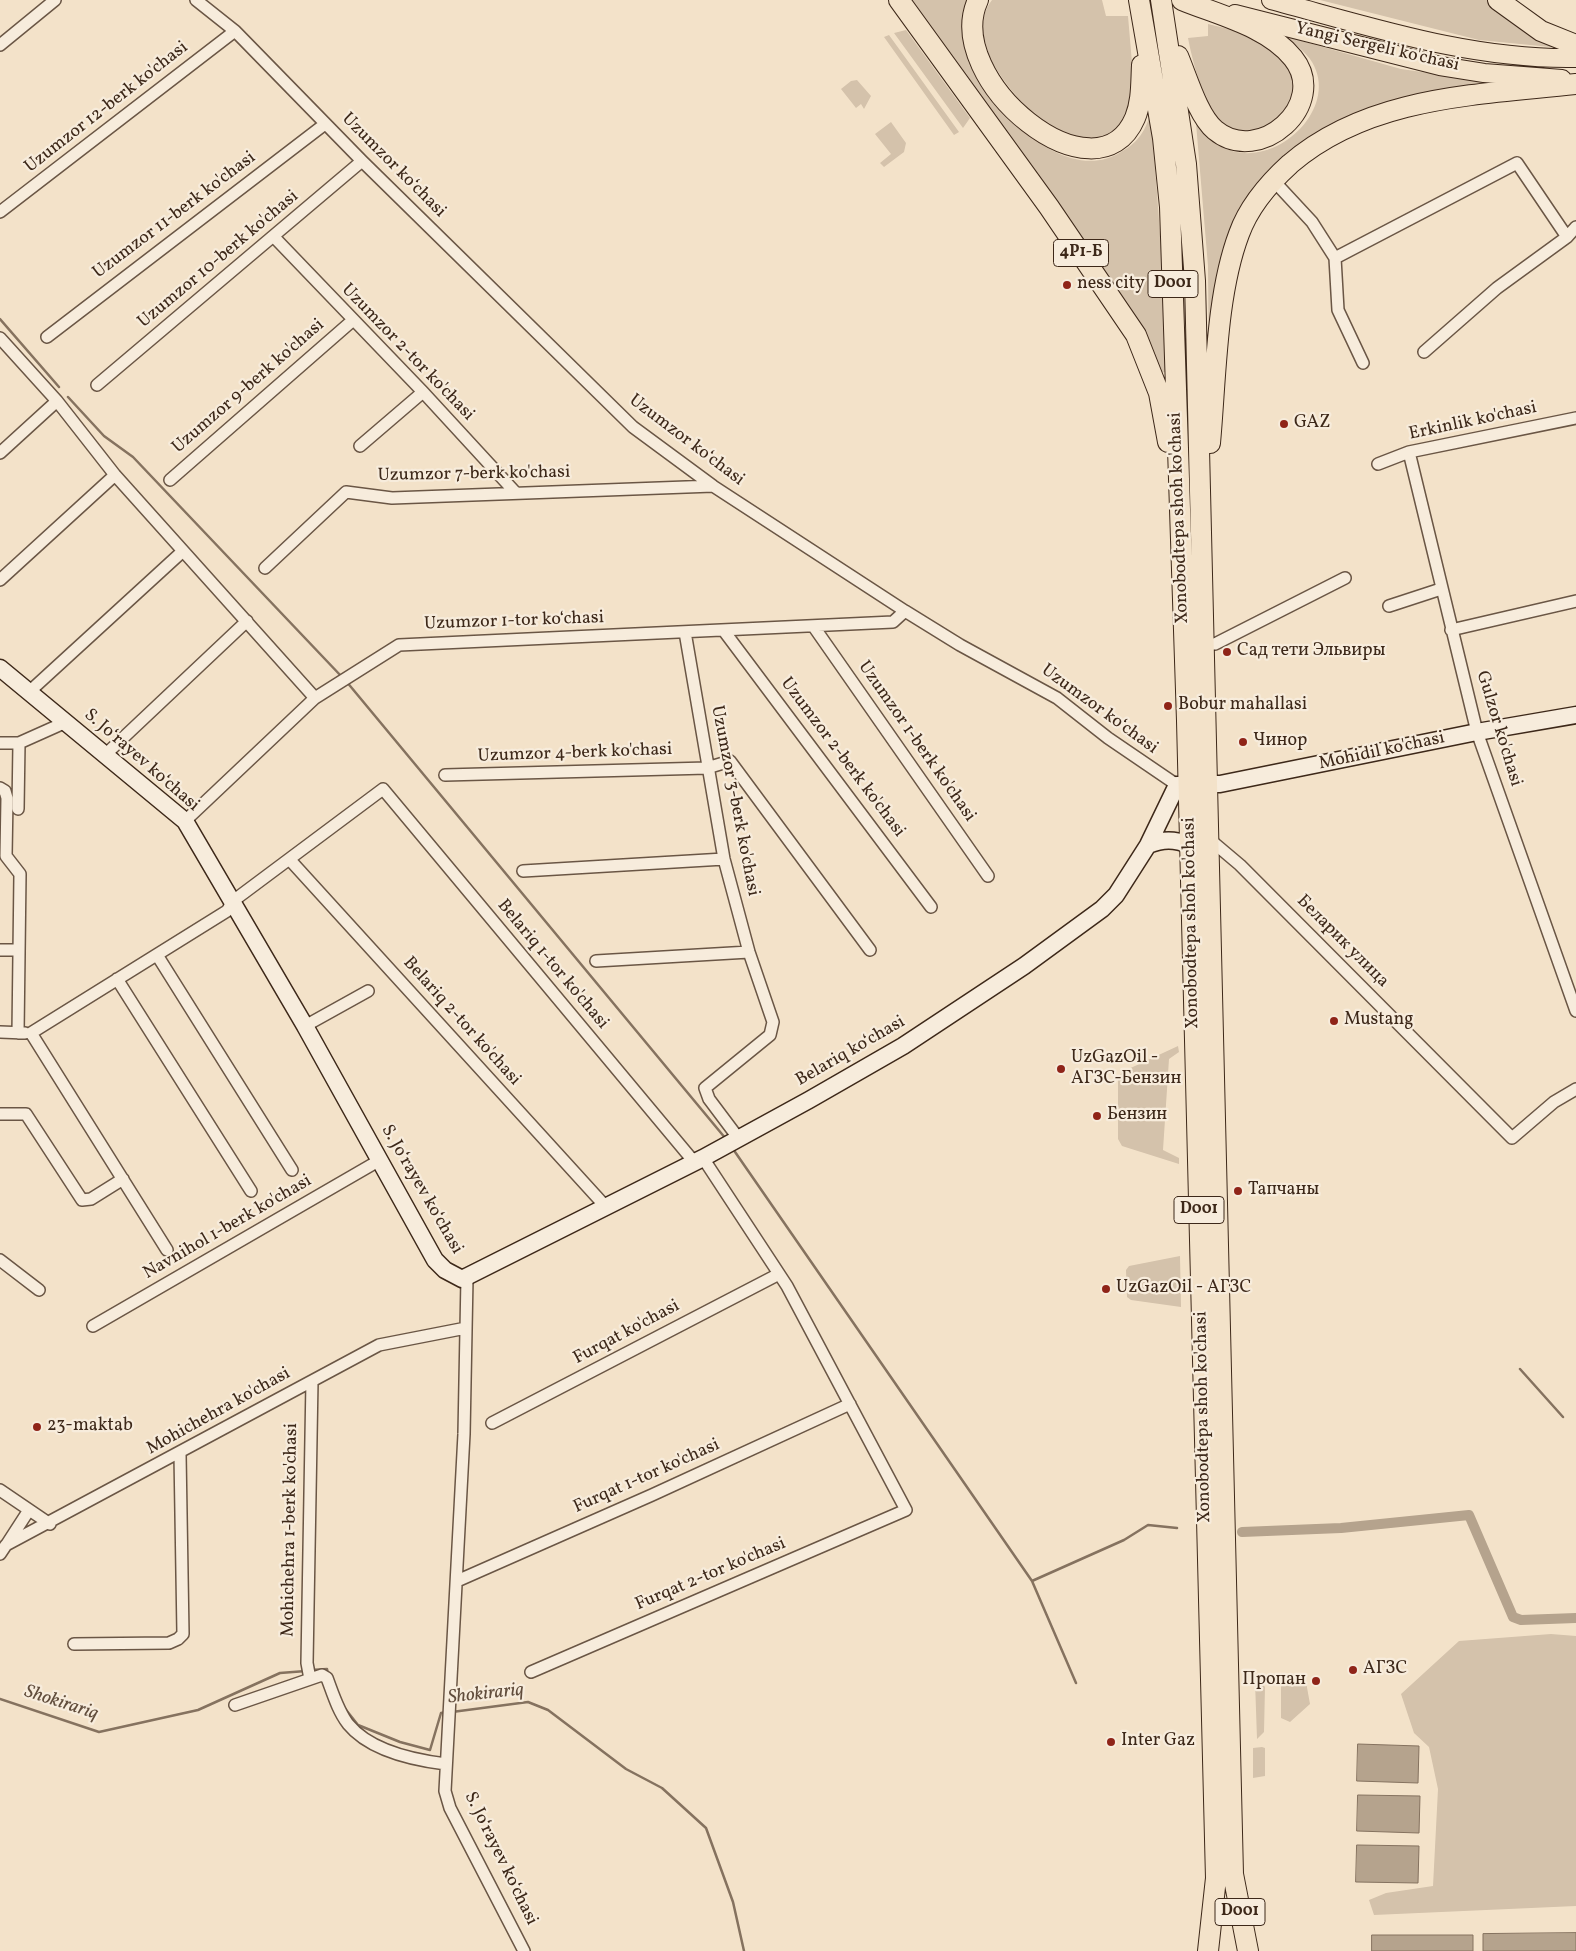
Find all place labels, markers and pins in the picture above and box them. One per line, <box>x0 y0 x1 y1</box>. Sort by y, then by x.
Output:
place label: ness city <box>1077 274 1145 296</box>
marker: ness city <box>1061 279 1073 291</box>
place label: GAZ <box>1294 413 1331 435</box>
marker: GAZ <box>1278 418 1290 430</box>
place label: Сад тети Эльвиры <box>1237 641 1385 663</box>
marker: Сад тети Эльвиры <box>1221 646 1233 658</box>
place label: Bobur mahallasi <box>1178 695 1307 717</box>
marker: Bobur mahallasi <box>1162 700 1174 712</box>
place label: Чинор <box>1253 731 1307 753</box>
marker: Чинор <box>1237 736 1249 748</box>
place label: Mustang <box>1344 1010 1413 1032</box>
marker: Mustang <box>1328 1015 1340 1027</box>
place label: UzGazOil - АГЗС-Бензин <box>1071 1048 1182 1090</box>
marker: UzGazOil - АГЗС-Бензин <box>1055 1063 1067 1075</box>
place label: Бензин <box>1107 1105 1167 1127</box>
marker: Бензин <box>1091 1110 1103 1122</box>
place label: Тапчаны <box>1248 1180 1319 1202</box>
marker: Тапчаны <box>1232 1185 1244 1197</box>
place label: UzGazOil - АГЗС <box>1116 1278 1251 1300</box>
marker: UzGazOil - АГЗС <box>1100 1283 1112 1295</box>
place label: 23-maktab <box>47 1416 133 1438</box>
marker: 23-maktab <box>31 1421 43 1433</box>
place label: АГЗС <box>1363 1659 1407 1681</box>
marker: АГЗС <box>1347 1664 1359 1676</box>
place label: Пропан <box>1242 1670 1306 1692</box>
marker: Пропан <box>1310 1675 1322 1687</box>
place label: Inter Gaz <box>1121 1731 1195 1753</box>
marker: Inter Gaz <box>1105 1736 1117 1748</box>

